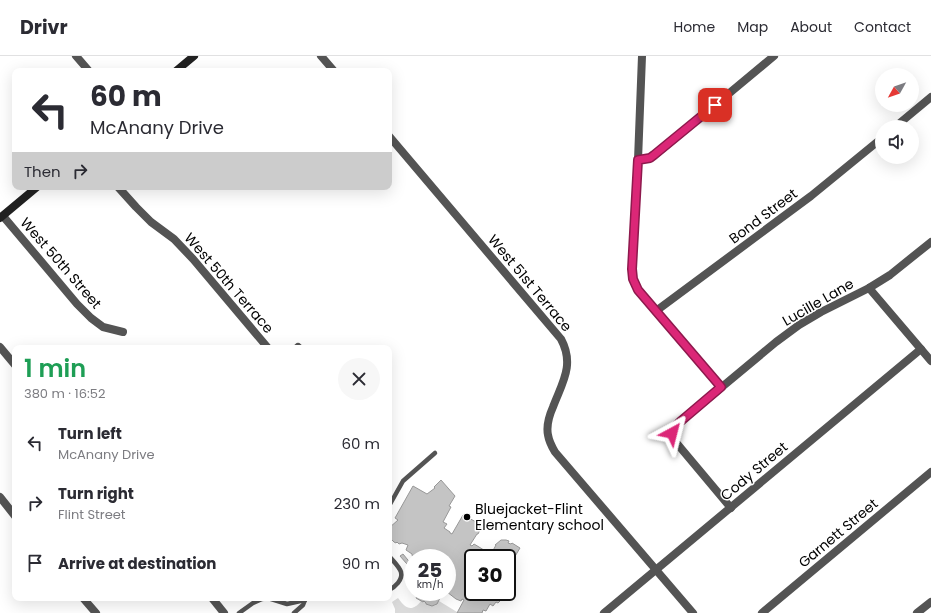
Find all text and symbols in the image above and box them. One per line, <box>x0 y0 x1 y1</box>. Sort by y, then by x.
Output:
text: Drivr <box>20 14 68 41</box>
text: Home <box>673 17 715 37</box>
text: Map <box>737 17 768 37</box>
text: About <box>790 17 832 37</box>
text: Contact <box>854 17 911 37</box>
north arrow <box>875 68 919 112</box>
map controls <box>875 68 919 164</box>
text: 60 m <box>90 77 162 116</box>
icon: left <box>24 84 76 136</box>
pin <box>698 88 732 122</box>
icon: arrive <box>704 94 726 116</box>
text: McAnany Drive <box>90 115 224 140</box>
button: sound <box>875 120 919 164</box>
icon: right <box>69 160 91 182</box>
text: Then <box>24 161 61 182</box>
street label: Bond Street <box>725 184 801 248</box>
street label: West 50th Street <box>16 213 106 313</box>
street label: West 50th Terrace <box>180 228 278 338</box>
street label: West 51st Terrace <box>483 230 577 336</box>
street label: Lucille Lane <box>779 273 858 331</box>
text: 1 min <box>24 352 86 385</box>
button: close <box>338 358 380 400</box>
text: 380 m · 16:52 <box>24 384 105 403</box>
position arrow <box>651 412 693 454</box>
text: Turn left <box>58 423 122 444</box>
icon: left <box>24 432 46 454</box>
text: 60 m <box>342 433 380 454</box>
street label: Cody Street <box>716 437 792 505</box>
text: McAnany Drive <box>58 445 155 464</box>
text: Turn right <box>58 483 134 504</box>
icon: right <box>24 492 46 514</box>
text: 230 m <box>334 493 380 514</box>
street label: Garnett Street <box>794 494 882 572</box>
place label: Bluejacket-Flint Elementary school <box>475 499 604 535</box>
text: Flint Street <box>58 505 126 524</box>
marker: Bluejacket-Flint Elementary school <box>462 512 472 522</box>
speed limit sign: 30 <box>464 549 516 601</box>
icon: arrive <box>24 552 46 574</box>
text: Arrive at destination <box>58 553 216 574</box>
text: 90 m <box>342 553 380 574</box>
text: 25 <box>418 556 442 584</box>
text: km/h <box>417 577 443 592</box>

